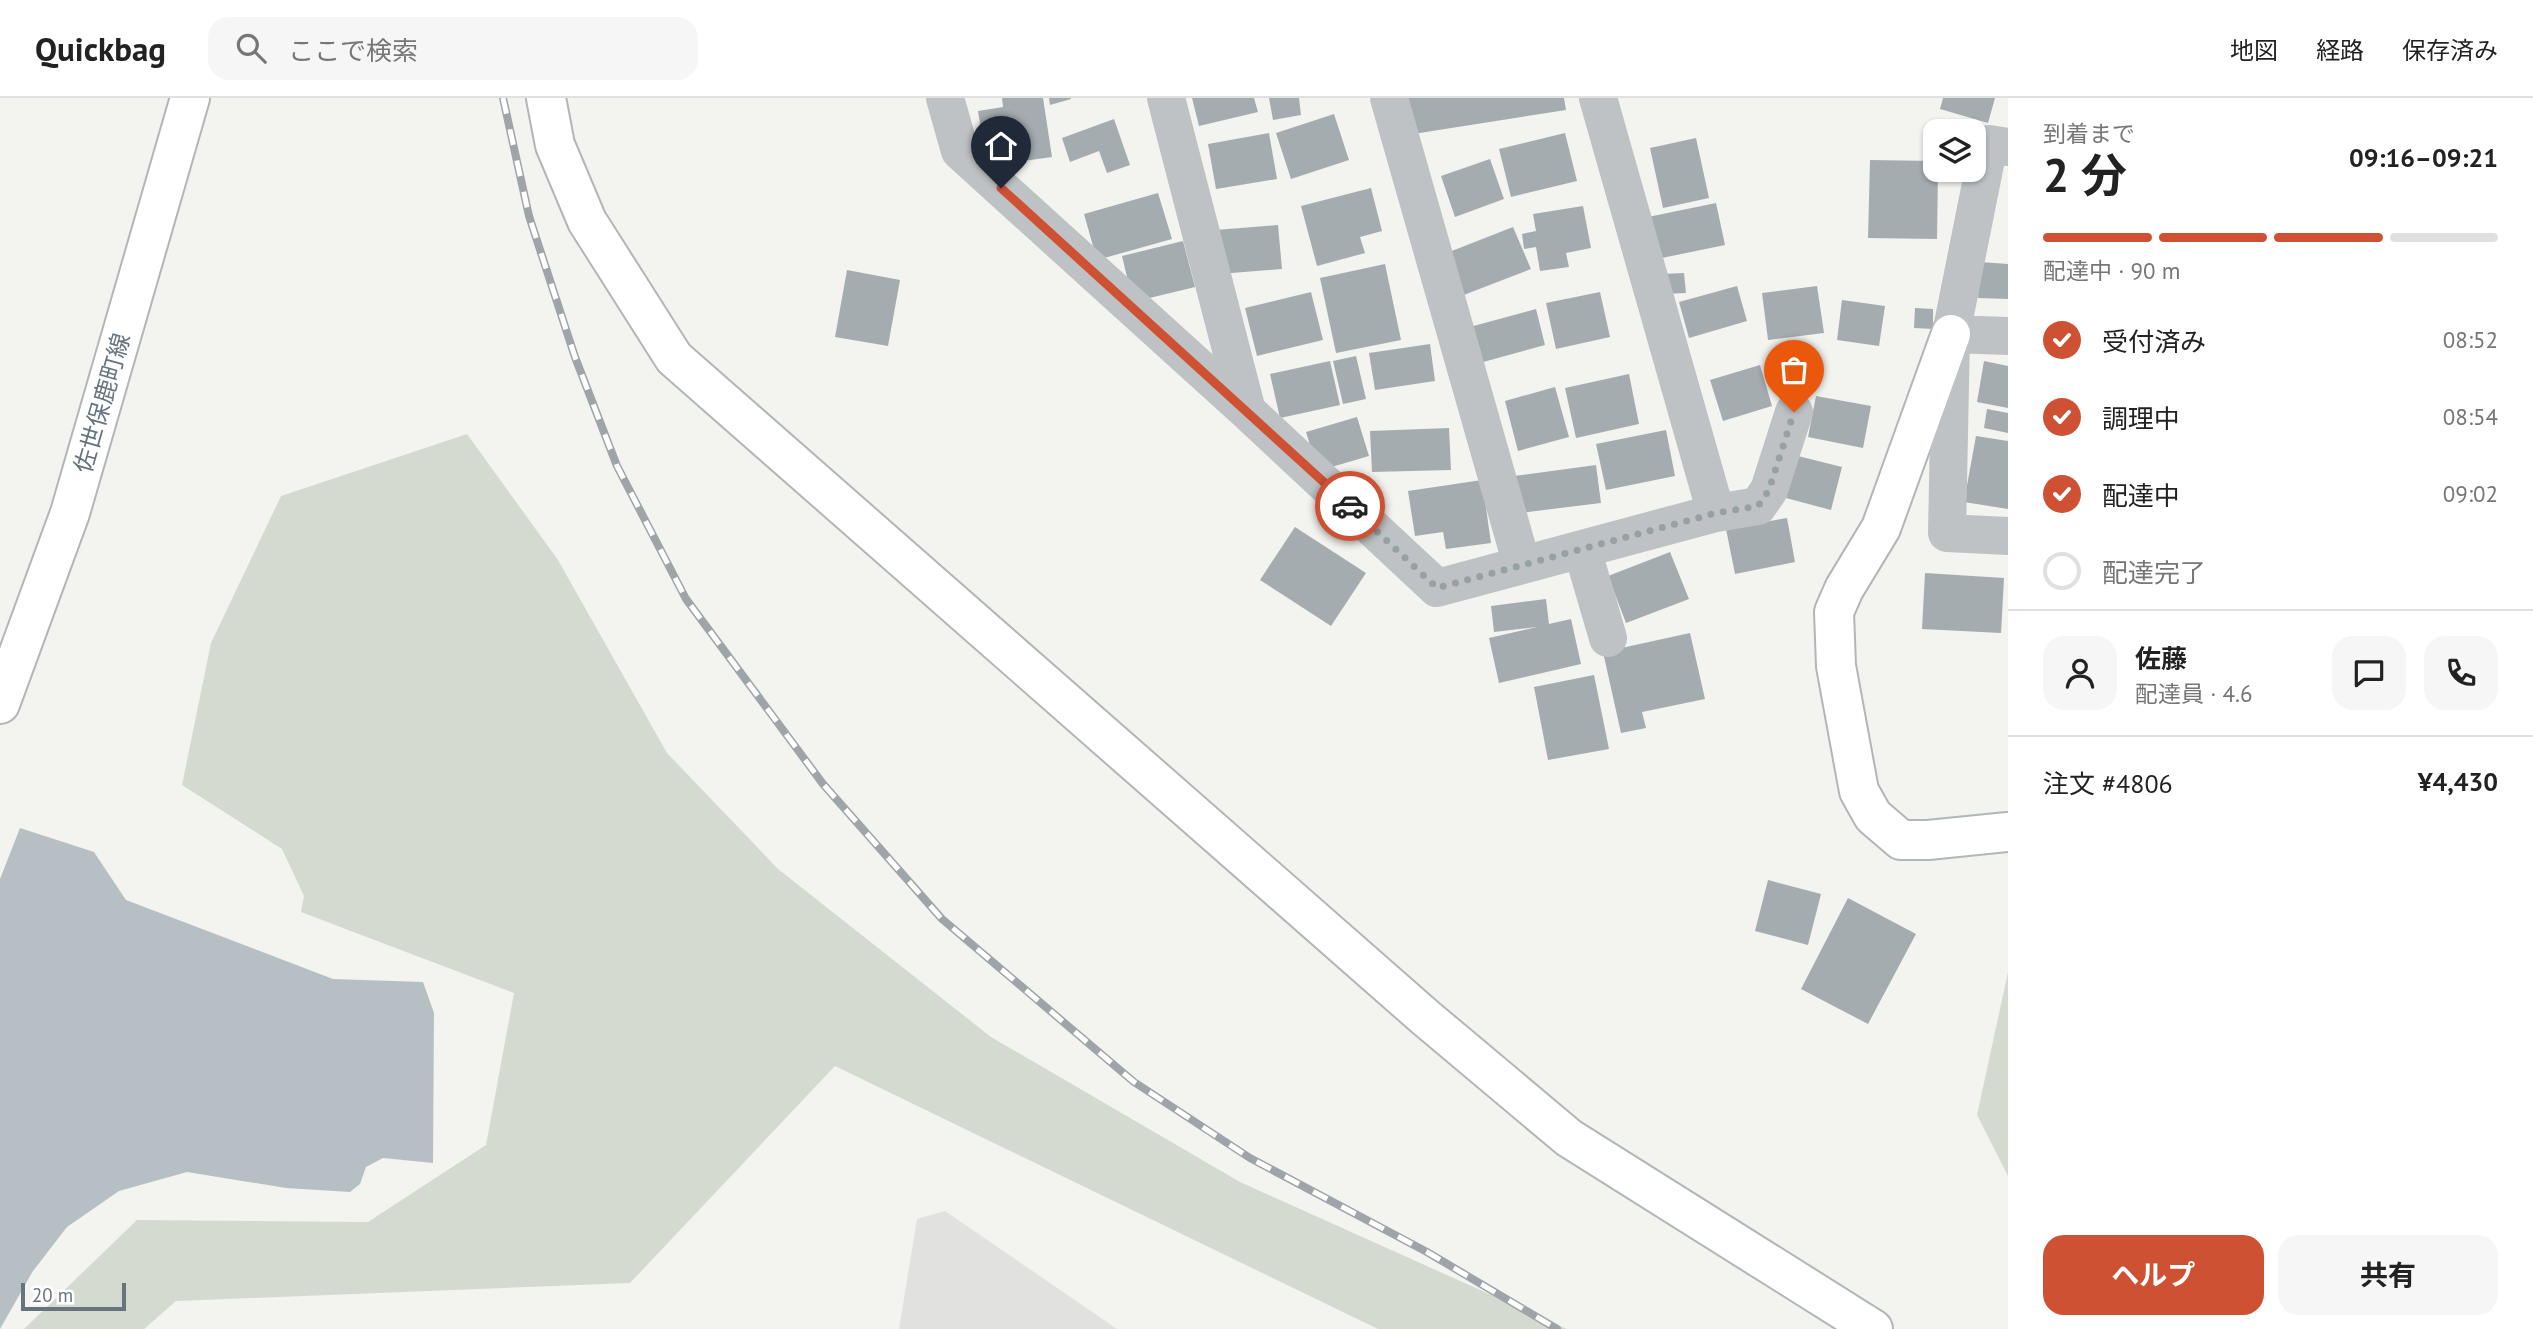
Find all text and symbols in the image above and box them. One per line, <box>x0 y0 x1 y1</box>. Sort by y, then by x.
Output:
search box <box>208 17 698 80</box>
text: Quickbag <box>35 27 166 70</box>
icon: search <box>232 29 270 67</box>
text: ここで検索 <box>288 34 418 67</box>
text: 地図 <box>2230 35 2278 66</box>
text: 経路 <box>2316 35 2364 66</box>
text: 保存済み <box>2402 35 2498 66</box>
pin <box>971 116 1031 188</box>
map controls <box>1923 119 1986 182</box>
button: layers <box>1923 119 1986 182</box>
text: 到着まで <box>2043 119 2135 148</box>
icon: home <box>982 127 1020 165</box>
text: 09:16–09:21 <box>2349 141 2498 174</box>
text: 2 分 <box>2043 145 2127 205</box>
text: 配達中 · 90 m <box>2043 256 2180 285</box>
icon: check <box>2043 321 2081 359</box>
text: 受付済み <box>2102 325 2206 358</box>
text: 08:52 <box>2443 325 2498 354</box>
street label: 佐世保鹿町線 <box>67 330 137 476</box>
pin <box>1764 340 1824 412</box>
icon: bag <box>1775 351 1813 389</box>
icon: check <box>2043 398 2081 436</box>
text: 調理中 <box>2102 402 2180 435</box>
text: 08:54 <box>2443 402 2498 431</box>
courier <box>1315 471 1385 541</box>
icon: check <box>2043 475 2081 513</box>
text: 配達中 <box>2102 479 2180 512</box>
text: 09:02 <box>2443 479 2498 508</box>
icon: car <box>1331 487 1369 525</box>
text: 配達完了 <box>2102 556 2206 589</box>
button: person <box>2043 636 2117 710</box>
button: chat <box>2332 636 2406 710</box>
button: phone <box>2424 636 2498 710</box>
text: 佐藤 <box>2135 642 2187 675</box>
text: 配達員 · 4.6 <box>2135 679 2252 708</box>
text: ¥4,430 <box>2418 765 2498 798</box>
text: 注文 #4806 <box>2043 767 2173 800</box>
button: ヘルプ <box>2043 1235 2264 1315</box>
button: 共有 <box>2278 1235 2498 1315</box>
scale bar <box>21 1280 126 1312</box>
text: 20 m <box>32 1283 73 1307</box>

